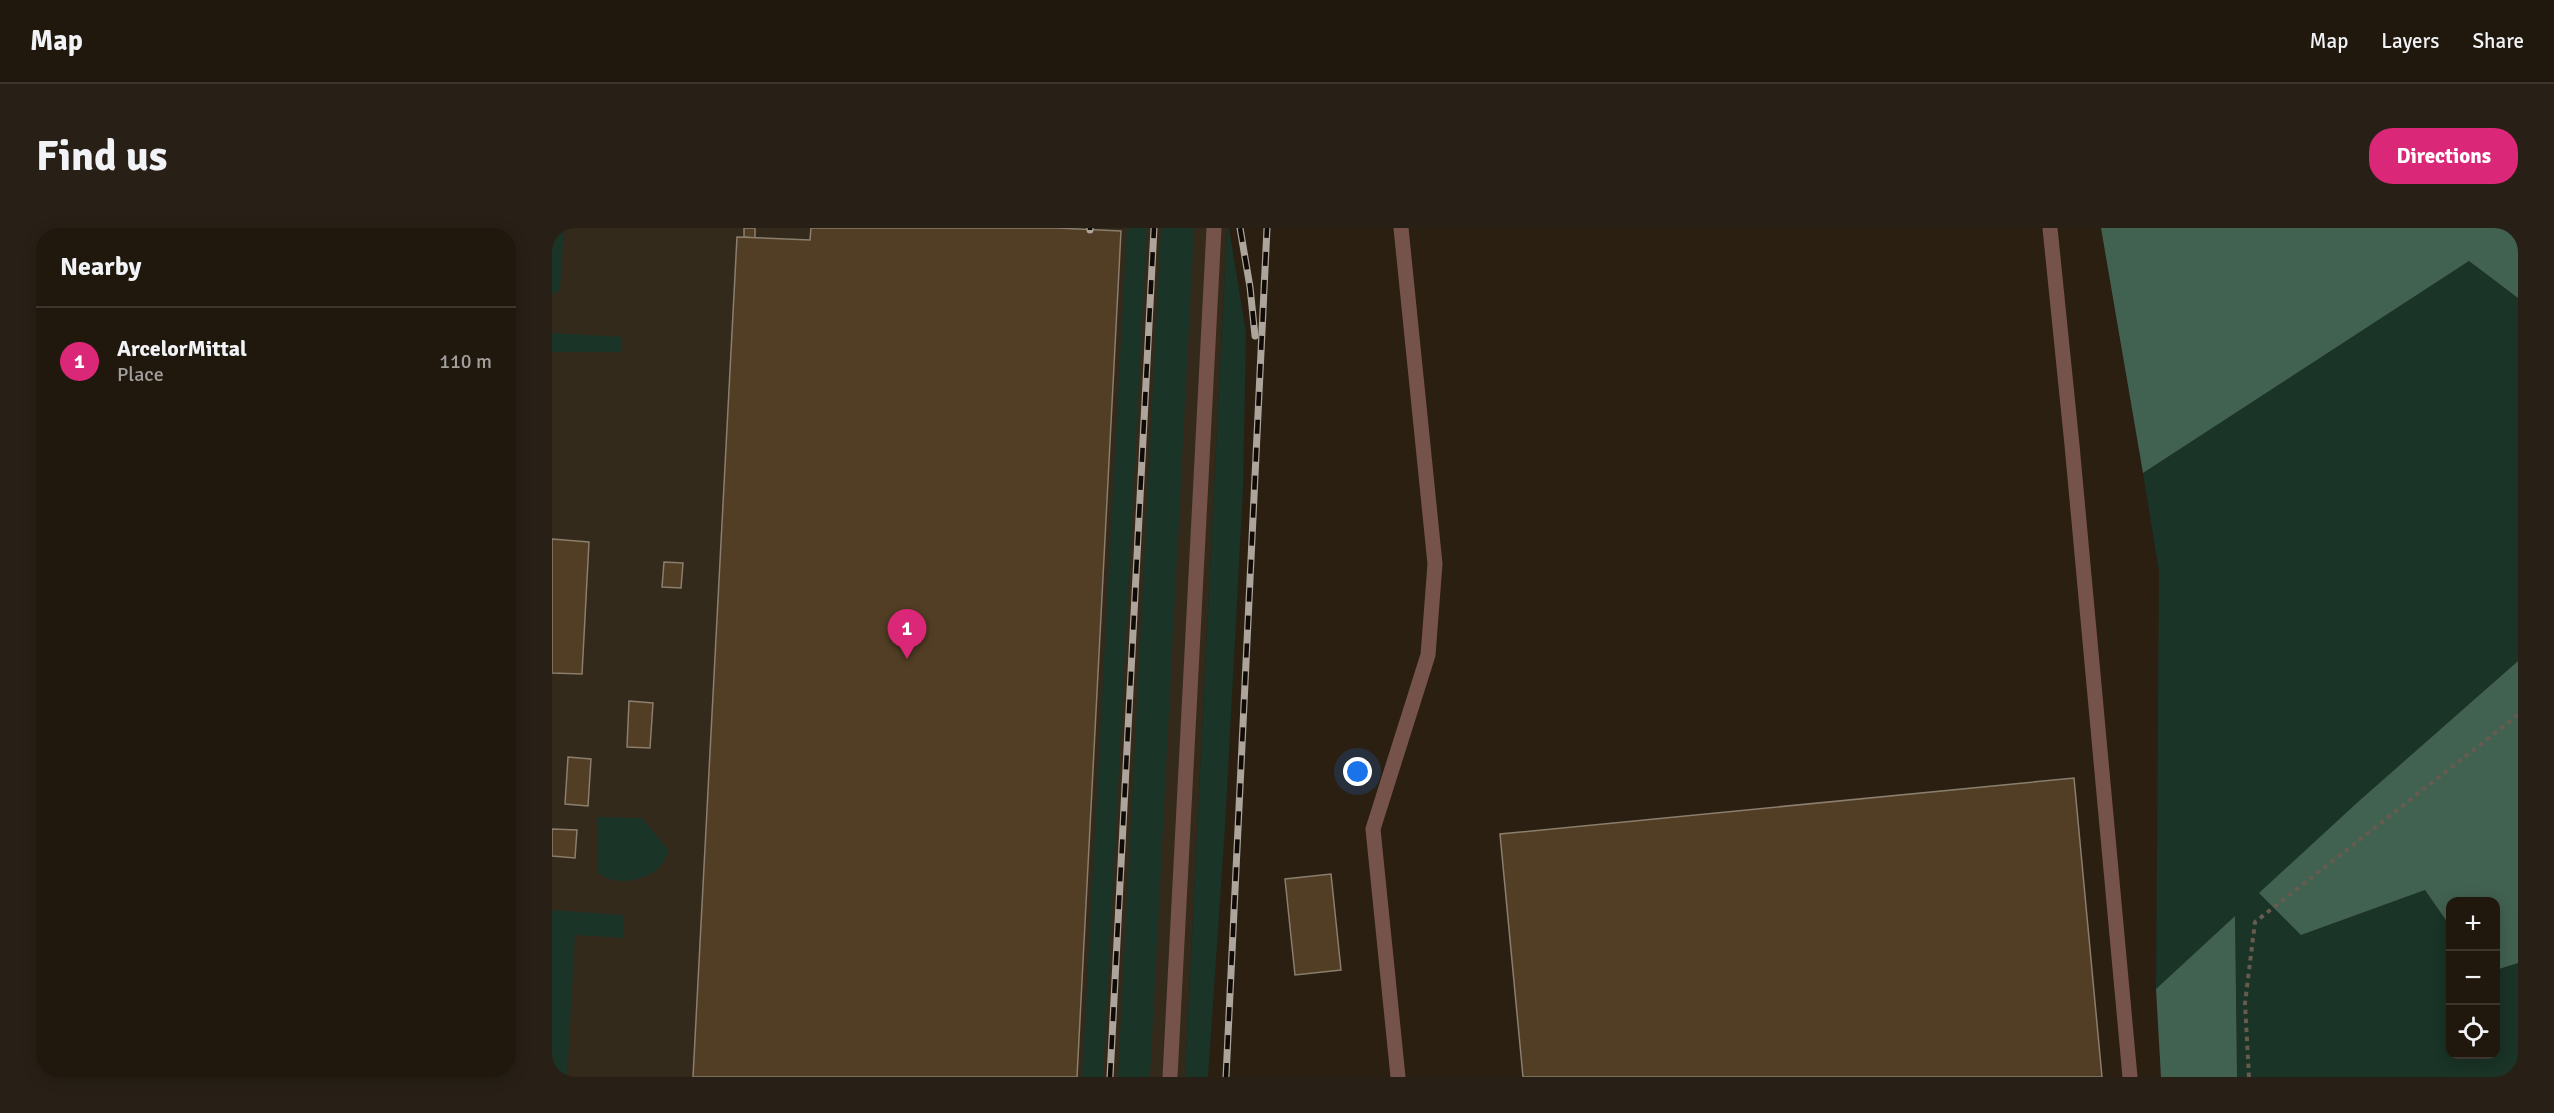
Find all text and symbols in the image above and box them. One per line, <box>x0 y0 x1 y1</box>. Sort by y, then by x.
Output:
text: Map <box>30 24 83 58</box>
text: Map <box>2310 28 2348 54</box>
text: Layers <box>2381 28 2439 54</box>
text: Share <box>2472 28 2524 54</box>
button: Directions <box>2369 128 2518 184</box>
text: Find us <box>36 131 167 182</box>
text: Nearby <box>60 251 141 283</box>
text: ArcelorMittal <box>117 335 247 362</box>
text: 1 <box>74 349 85 374</box>
text: 110 m <box>439 349 492 374</box>
text: Place <box>117 362 164 387</box>
pin: 1 <box>888 610 926 659</box>
your location <box>1343 757 1372 786</box>
map controls <box>2446 897 2500 1059</box>
button: + <box>2446 897 2500 951</box>
button: − <box>2446 951 2500 1005</box>
button: locate <box>2446 1005 2500 1059</box>

